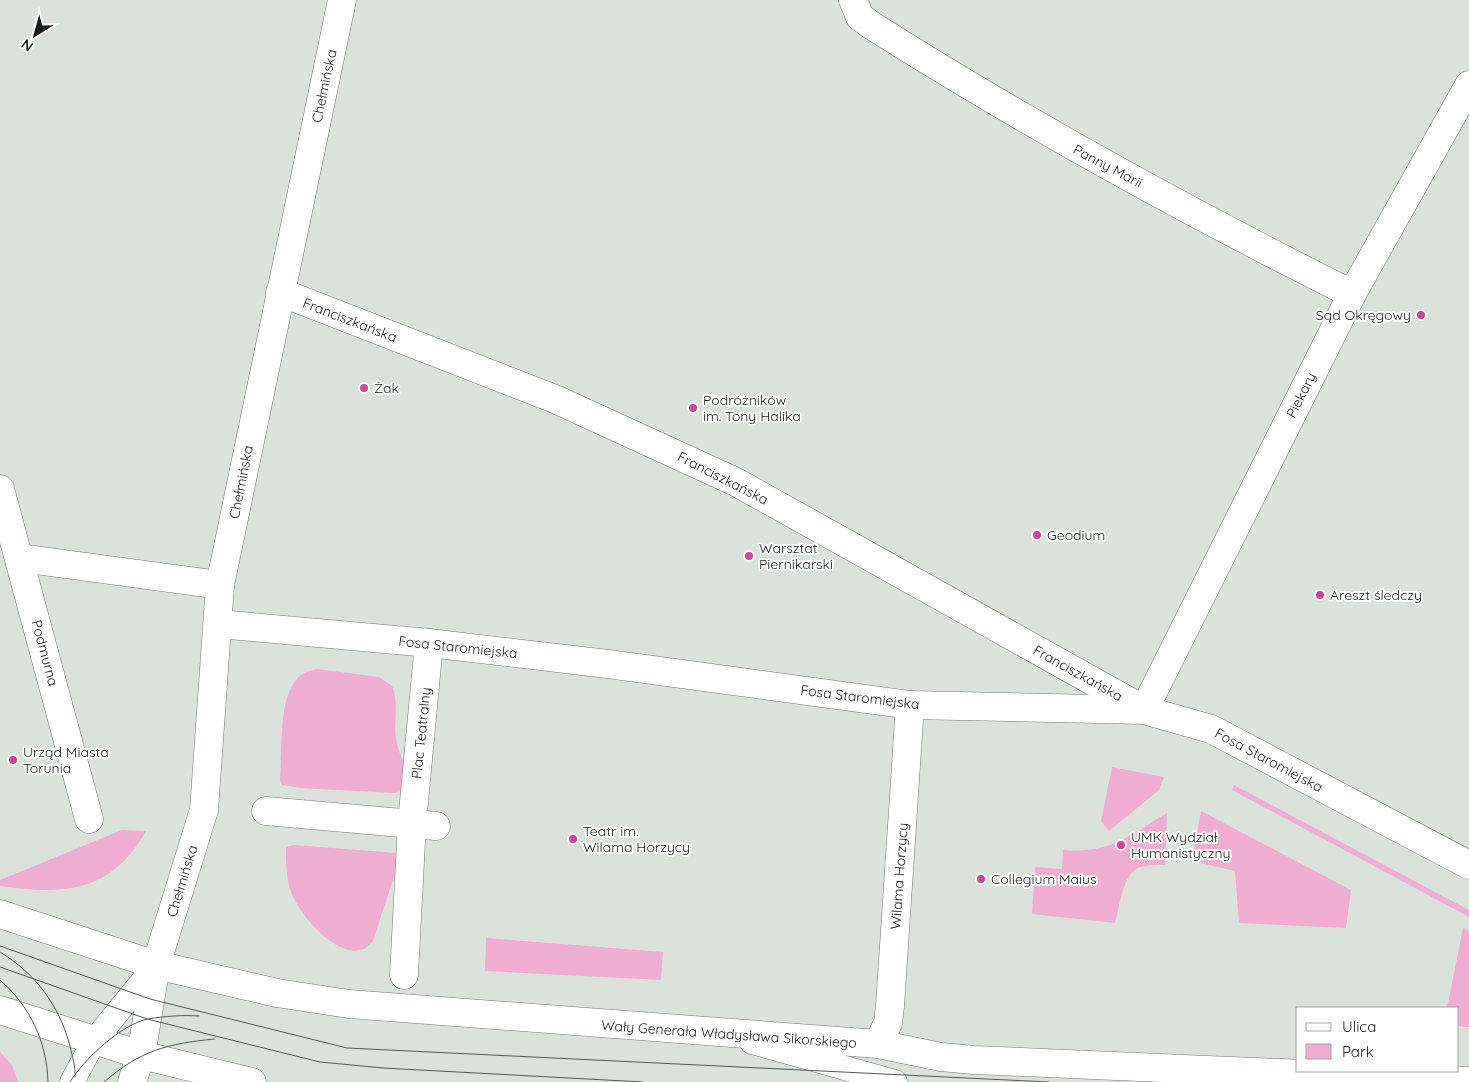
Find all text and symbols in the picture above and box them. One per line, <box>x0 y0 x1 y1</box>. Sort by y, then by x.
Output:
north arrow <box>10 10 60 60</box>
text: N <box>18 35 37 56</box>
street label: Chełmińska <box>307 48 341 124</box>
street label: Panny Marii <box>1070 140 1146 192</box>
street label: Franciszkańska <box>300 294 400 346</box>
place label: Sąd Okręgowy <box>1316 306 1411 324</box>
marker: Sąd Okręgowy <box>1415 309 1427 321</box>
street label: Piekary <box>1282 369 1320 421</box>
place label: Żak <box>374 379 399 397</box>
marker: Żak <box>358 382 370 394</box>
place label: Podróżników im. Tony Halika <box>703 391 801 425</box>
marker: Podróżników im. Tony Halika <box>687 402 699 414</box>
street label: Chełmińska <box>225 444 257 520</box>
street label: Franciszkańska <box>675 447 771 509</box>
place label: Geodium <box>1047 526 1105 544</box>
marker: Geodium <box>1031 529 1043 541</box>
place label: Warsztat Piernikarski <box>759 539 833 573</box>
marker: Warsztat Piernikarski <box>743 550 755 562</box>
place label: Areszt śledczy <box>1330 586 1422 604</box>
marker: Areszt śledczy <box>1314 589 1326 601</box>
street label: Podmurna <box>28 618 62 688</box>
street label: Fosa Staromiejska <box>398 632 518 662</box>
street label: Franciszkańska <box>1030 641 1126 705</box>
street label: Fosa Staromiejska <box>799 681 921 713</box>
street label: Plac Teatralny <box>407 686 435 780</box>
street label: Fosa Staromiejska <box>1212 724 1326 796</box>
place label: Urząd Miasta Torunia <box>23 743 109 777</box>
marker: Urząd Miasta Torunia <box>7 754 19 766</box>
place label: Teatr im. Wilama Horzycy <box>583 822 690 856</box>
street label: Wilama Horzycy <box>886 822 912 930</box>
place label: UMK Wydział Humanistyczny <box>1131 828 1231 862</box>
marker: Teatr im. Wilama Horzycy <box>567 833 579 845</box>
marker: UMK Wydział Humanistyczny <box>1115 839 1127 851</box>
street label: Chełmińska <box>162 843 202 919</box>
place label: Collegium Maius <box>991 870 1097 888</box>
marker: Collegium Maius <box>975 873 987 885</box>
legend <box>1296 1007 1459 1072</box>
street label: Wały Generała Władysława Sikorskiego <box>601 1016 857 1052</box>
text: Ulica <box>1342 1017 1376 1036</box>
text: Park <box>1342 1042 1374 1061</box>

